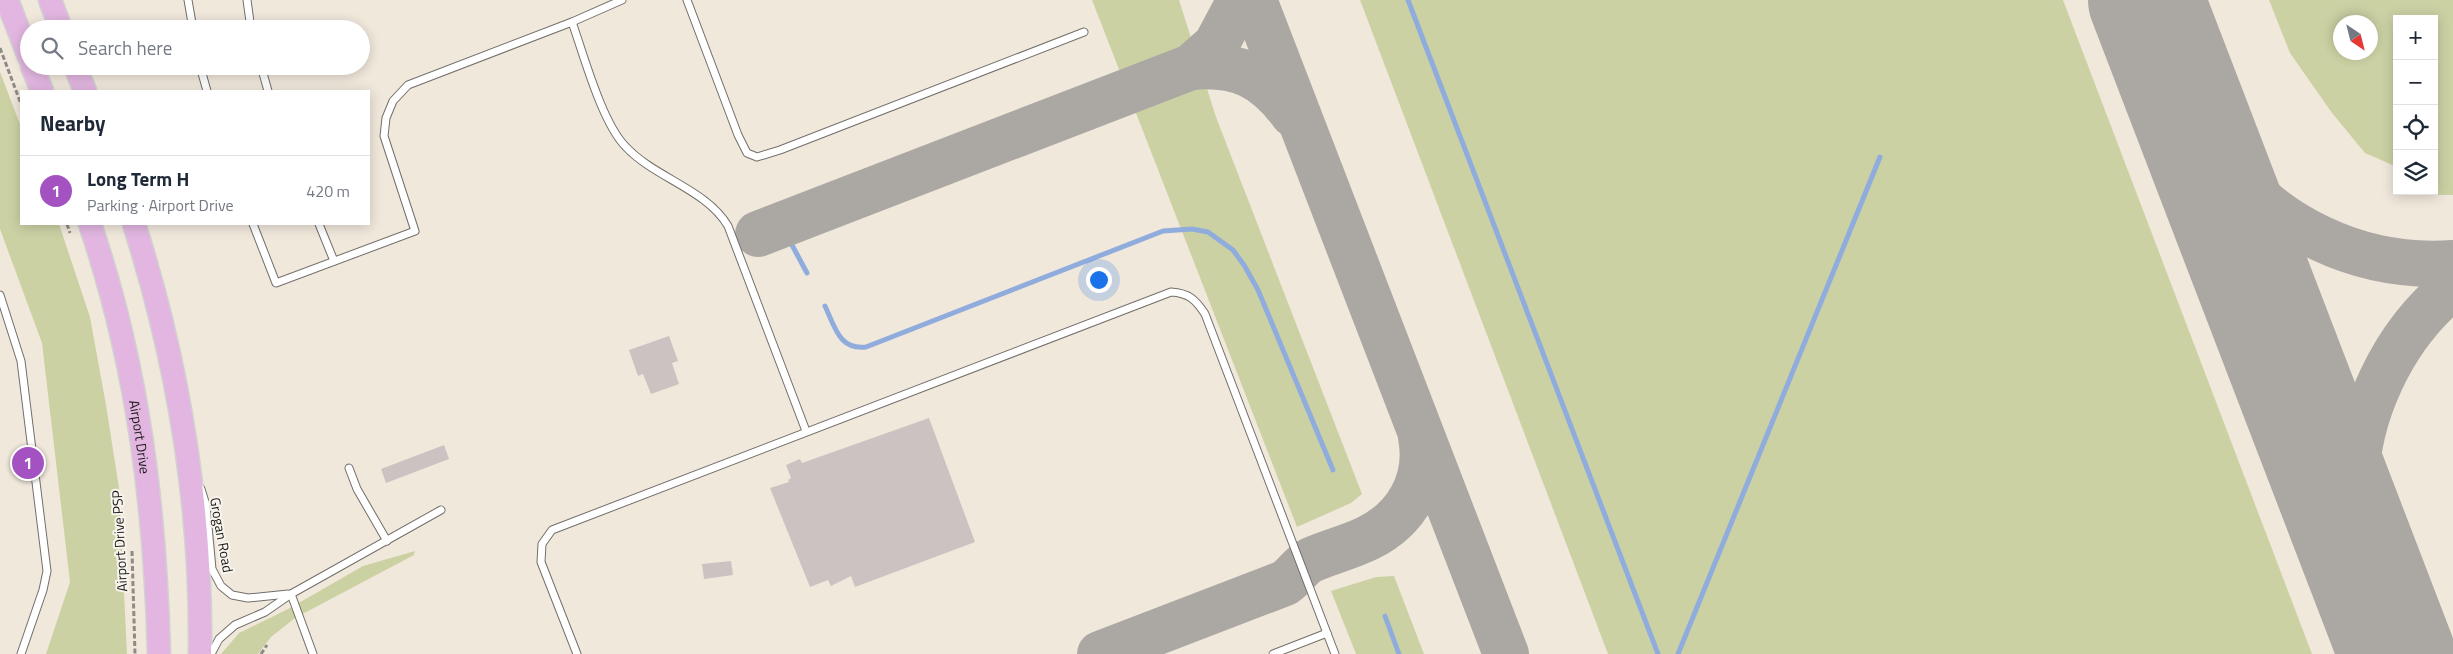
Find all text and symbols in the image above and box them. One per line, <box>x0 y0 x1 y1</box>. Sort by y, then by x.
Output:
north arrow <box>2333 15 2378 60</box>
map controls <box>2393 15 2438 195</box>
button: + <box>2393 15 2438 60</box>
search box <box>20 20 370 75</box>
text: Search here <box>78 33 172 62</box>
icon: search <box>38 34 66 62</box>
button: − <box>2393 60 2438 105</box>
button: locate <box>2393 105 2438 150</box>
text: Nearby <box>40 107 105 139</box>
button: layers <box>2393 150 2438 195</box>
text: Long Term H <box>87 164 189 193</box>
text: 1 <box>52 179 60 203</box>
text: 420 m <box>306 179 350 203</box>
text: Parking · Airport Drive <box>87 193 234 217</box>
your location <box>1086 267 1112 293</box>
street label: Airport Drive <box>125 398 157 475</box>
pin: 1 <box>12 444 44 482</box>
street label: Airport Drive PSP <box>106 490 132 592</box>
street label: Grogan Road <box>205 496 239 574</box>

